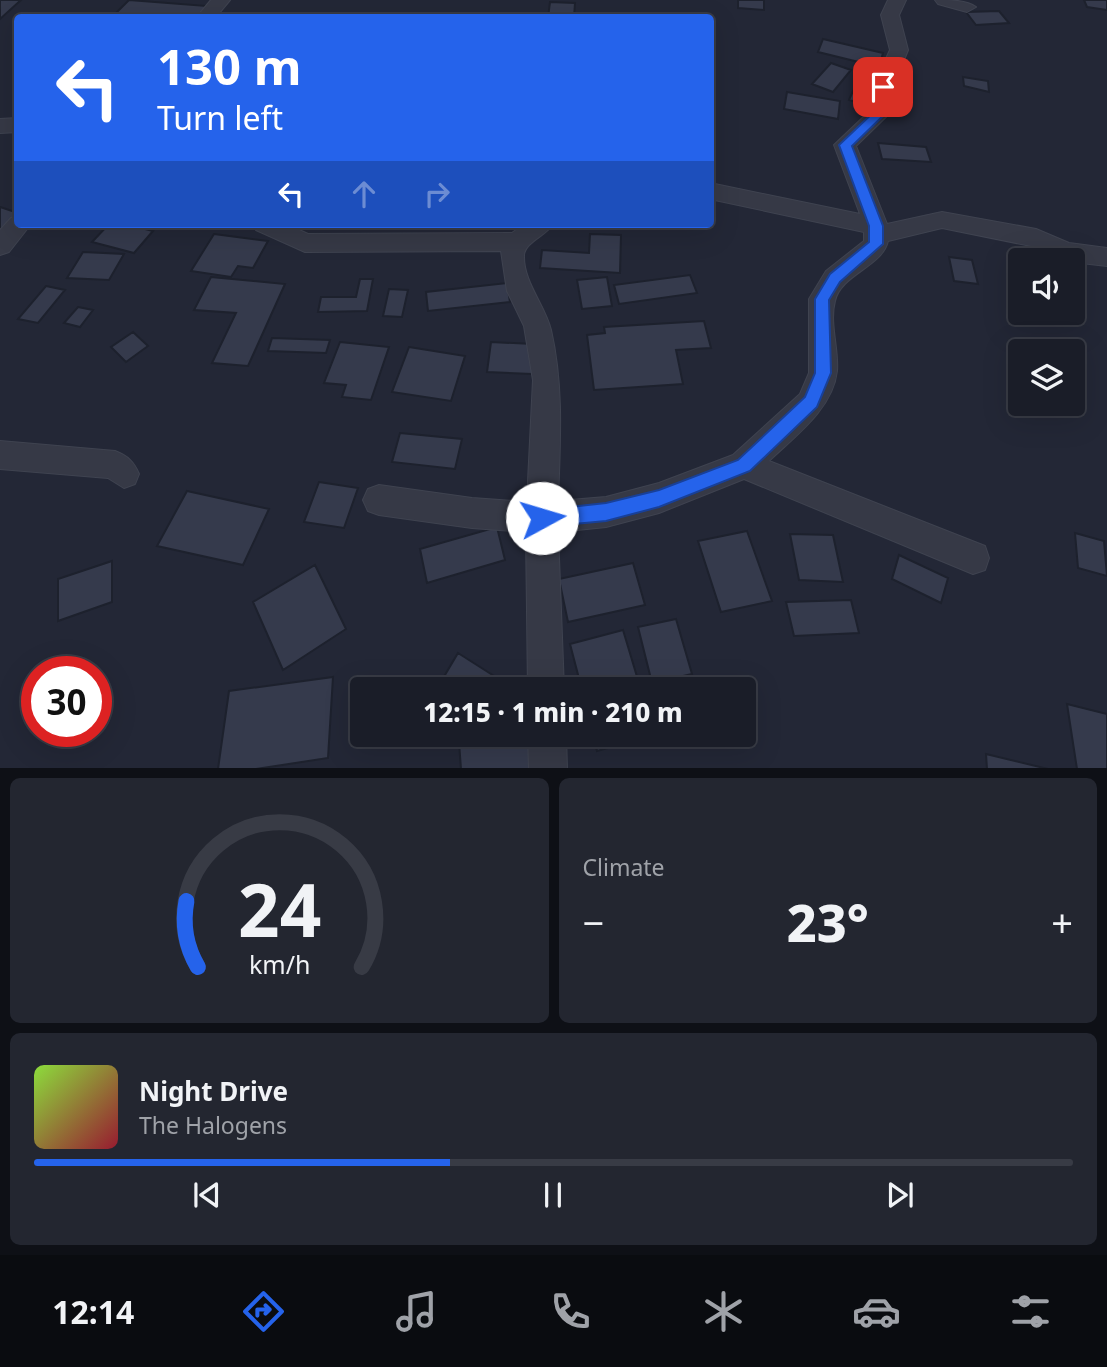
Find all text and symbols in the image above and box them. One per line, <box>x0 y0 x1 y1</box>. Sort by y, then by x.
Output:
text: 130 m <box>157 33 302 99</box>
icon: left <box>42 42 133 133</box>
pin <box>853 57 913 117</box>
icon: arrive <box>864 68 902 106</box>
text: Turn left <box>157 96 283 139</box>
icon: left <box>272 175 310 213</box>
icon: ahead <box>345 175 383 213</box>
icon: right <box>418 175 456 213</box>
map controls <box>1008 248 1085 416</box>
button: sound <box>1008 248 1085 325</box>
button: layers <box>1008 339 1085 416</box>
position arrow <box>505 481 579 555</box>
speed limit sign: 30 <box>21 656 112 747</box>
text: 12:15 · 1 min · 210 m <box>423 694 683 730</box>
text: Climate <box>583 851 665 883</box>
text: 24 <box>238 859 321 958</box>
text: 23° <box>787 886 869 957</box>
text: − <box>583 896 604 948</box>
text: + <box>1051 896 1073 948</box>
text: km/h <box>248 946 310 980</box>
text: Night Drive <box>139 1073 288 1109</box>
text: The Halogens <box>139 1109 287 1141</box>
icon: previous <box>188 1176 226 1214</box>
icon: pause <box>534 1176 572 1214</box>
icon: next <box>881 1176 919 1214</box>
icon: directions <box>239 1287 288 1336</box>
icon: music <box>392 1287 441 1336</box>
icon: phone <box>546 1287 595 1336</box>
icon: climate <box>699 1287 748 1336</box>
icon: car <box>852 1287 901 1336</box>
icon: filters <box>1006 1287 1055 1336</box>
text: 12:14 <box>52 1290 134 1333</box>

